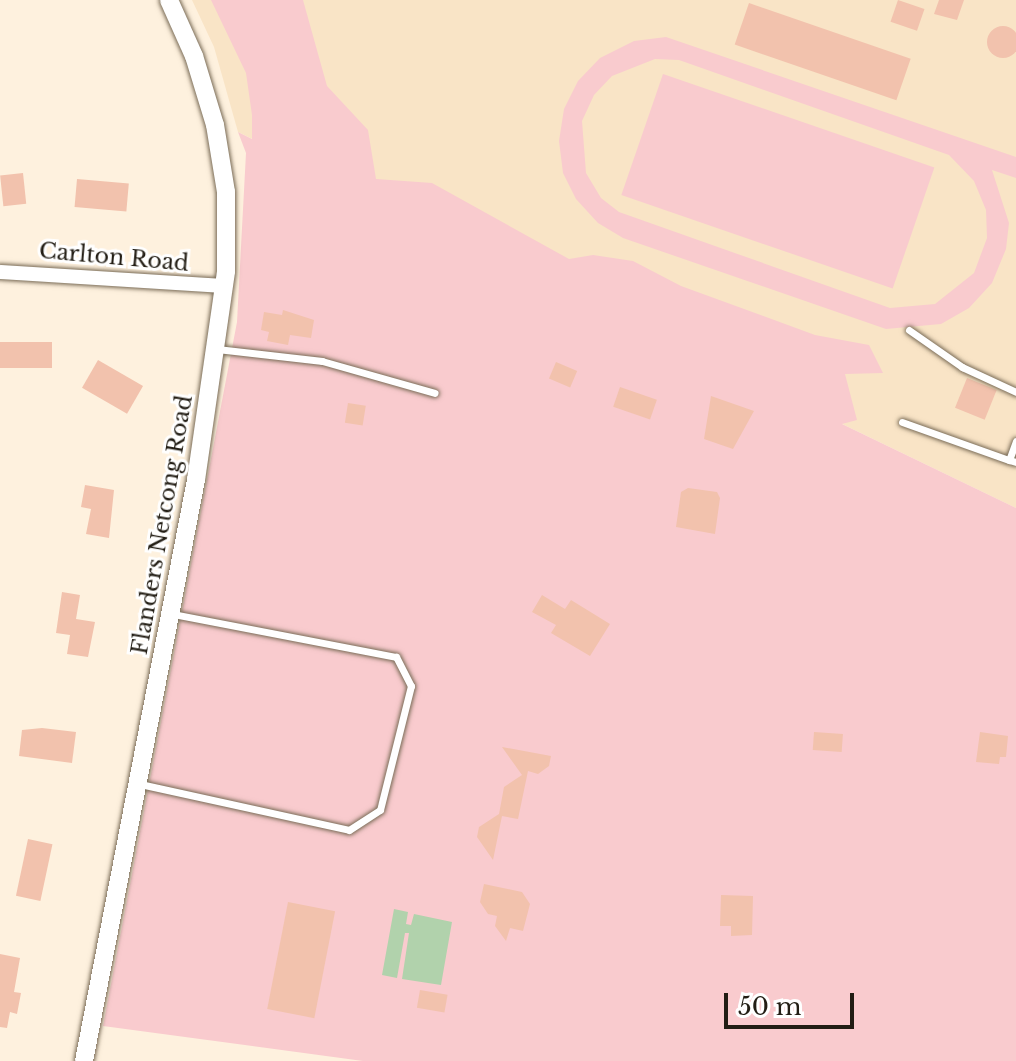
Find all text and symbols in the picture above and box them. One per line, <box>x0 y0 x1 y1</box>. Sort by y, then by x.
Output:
street label: Carlton Road <box>38 237 190 277</box>
street label: Flanders Netcong Road <box>126 393 198 657</box>
scale bar <box>728 977 858 1027</box>
text: 50 m <box>738 992 801 1021</box>

